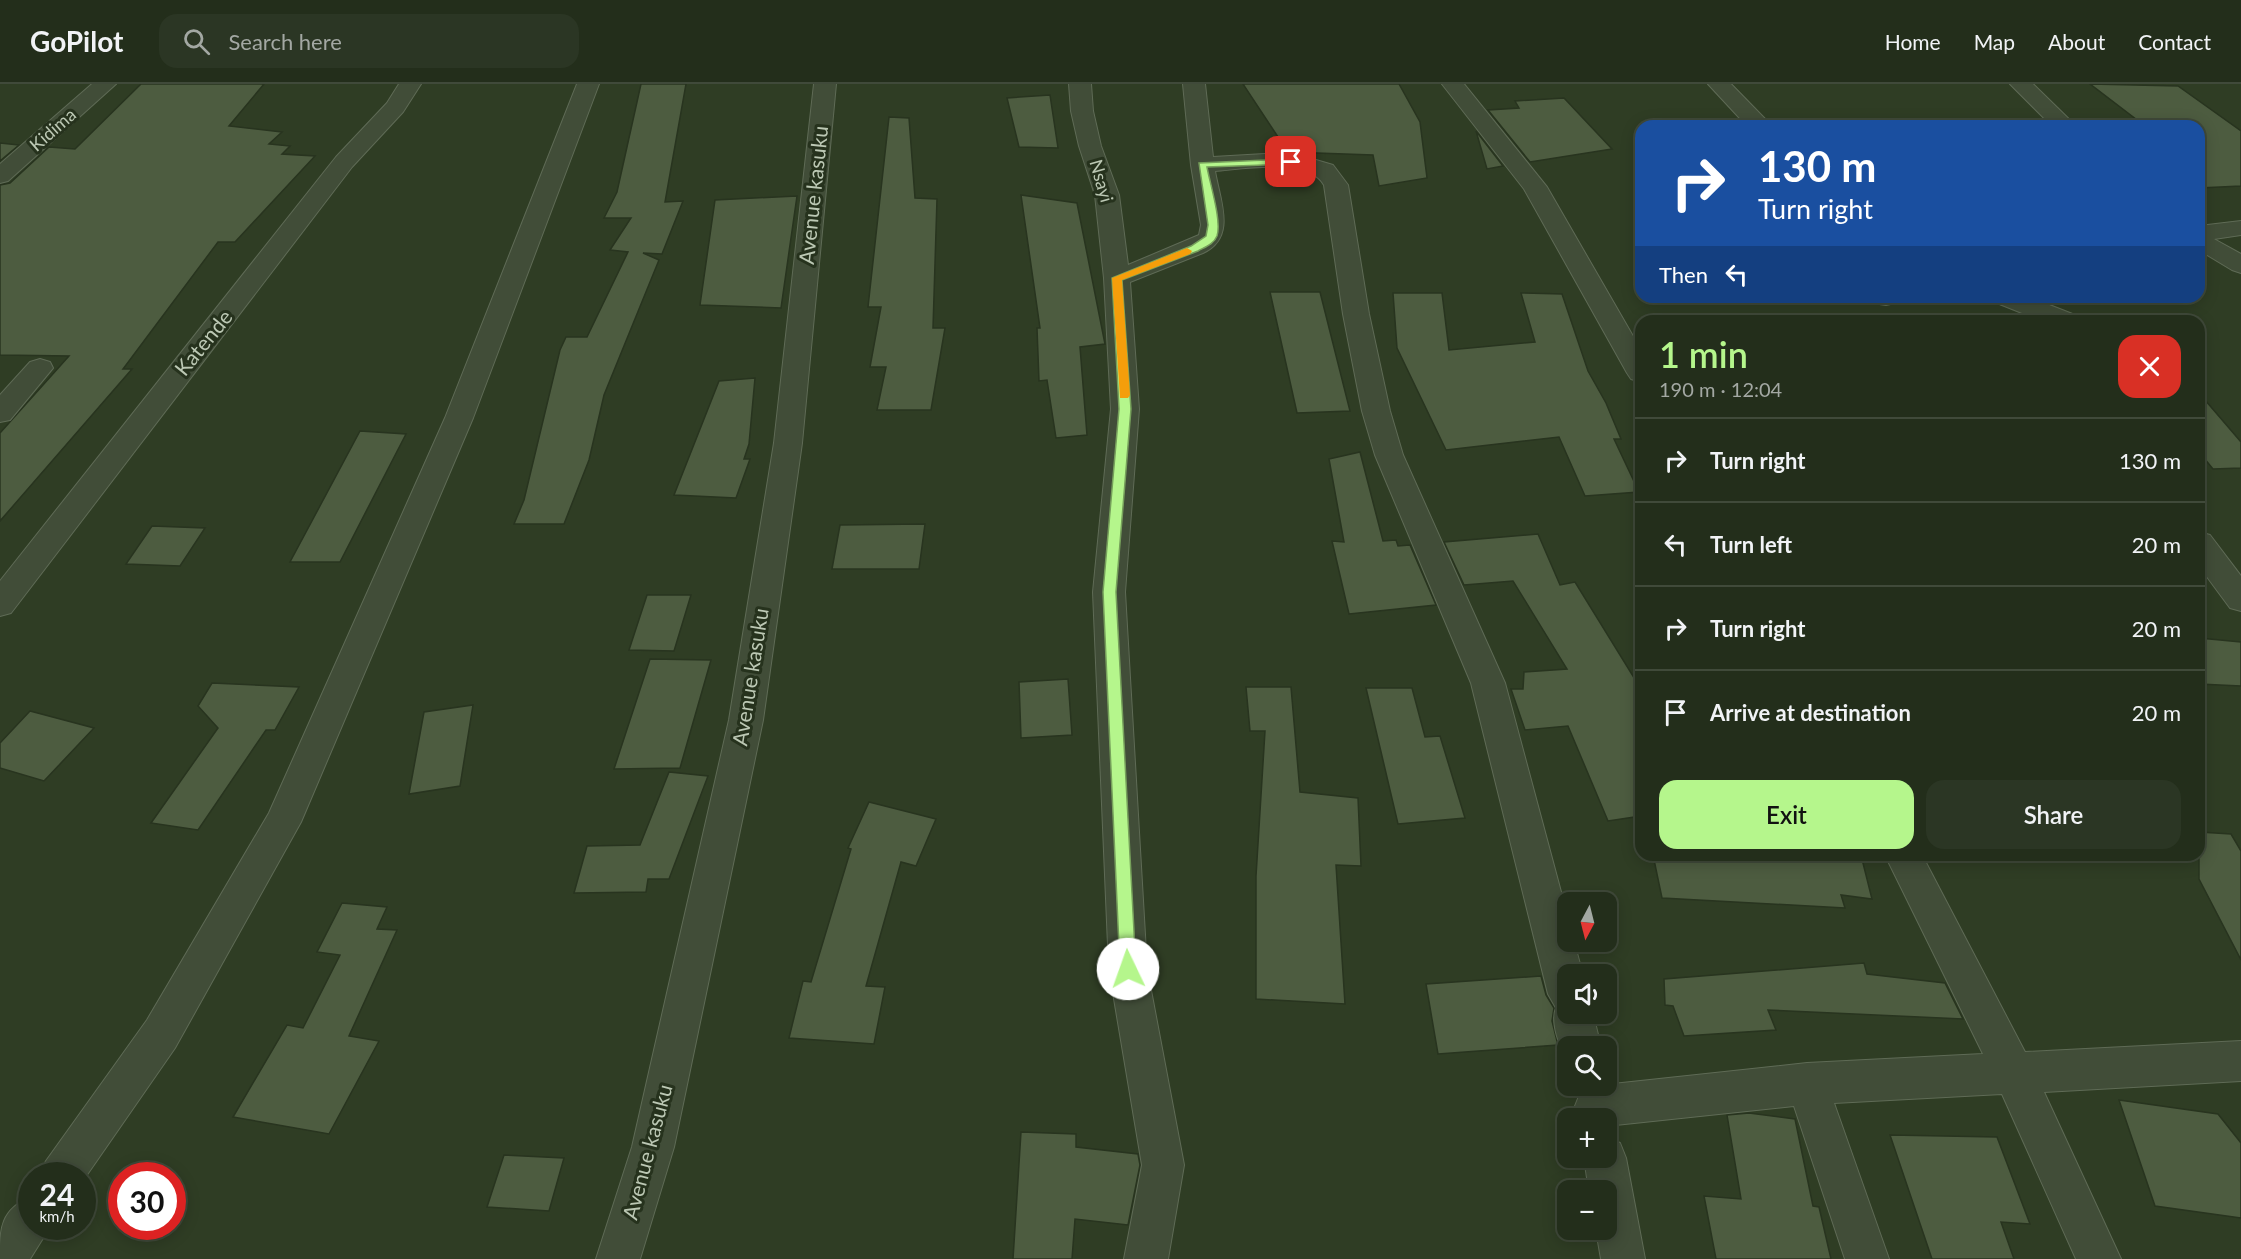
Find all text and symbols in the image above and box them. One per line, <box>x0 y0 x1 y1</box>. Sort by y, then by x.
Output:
search box <box>159 14 579 68</box>
text: GoPilot <box>30 24 123 58</box>
icon: search <box>180 25 213 58</box>
text: Search here <box>228 28 342 55</box>
text: Home <box>1885 29 1941 54</box>
text: Map <box>1974 29 2015 54</box>
text: About <box>2048 29 2105 54</box>
text: Contact <box>2138 29 2211 54</box>
street label: Kidima <box>25 103 80 155</box>
street label: Avenue kasuku <box>793 124 832 265</box>
pin <box>1265 136 1316 187</box>
text: 130 m <box>1758 141 1876 191</box>
icon: right <box>1659 144 1737 222</box>
icon: arrive <box>1274 145 1307 178</box>
street label: Nsayi <box>1085 157 1119 205</box>
text: Turn right <box>1758 192 1873 225</box>
icon: left <box>1720 258 1753 291</box>
text: Then <box>1659 261 1708 288</box>
street label: Katende <box>169 304 237 380</box>
text: 1 min <box>1659 332 1748 376</box>
button: close <box>2118 335 2181 398</box>
text: 190 m · 12:04 <box>1659 377 1782 401</box>
icon: right <box>1659 444 1692 477</box>
text: Turn right <box>1710 447 1805 474</box>
text: 130 m <box>2119 447 2181 474</box>
icon: left <box>1659 528 1692 561</box>
text: Turn left <box>1710 531 1792 558</box>
text: 20 m <box>2132 531 2181 558</box>
street label: Avenue kasuku <box>726 606 773 747</box>
icon: right <box>1659 612 1692 645</box>
text: Turn right <box>1710 615 1805 642</box>
text: 20 m <box>2132 615 2181 642</box>
icon: arrive <box>1659 696 1692 729</box>
text: Arrive at destination <box>1710 699 1911 726</box>
text: 20 m <box>2132 699 2181 726</box>
button: Exit <box>1659 780 1914 849</box>
button: Share <box>1926 780 2181 849</box>
north arrow <box>1557 892 1617 952</box>
map controls <box>1557 892 1617 1240</box>
position arrow <box>1096 937 1160 1001</box>
button: sound <box>1557 964 1617 1024</box>
button: search <box>1557 1036 1617 1096</box>
street label: Avenue kasuku <box>616 1081 677 1222</box>
button: + <box>1557 1108 1617 1168</box>
speed limit sign: 30 <box>108 1162 186 1240</box>
text: 24 <box>40 1176 74 1212</box>
button: − <box>1557 1180 1617 1240</box>
text: km/h <box>39 1207 75 1225</box>

